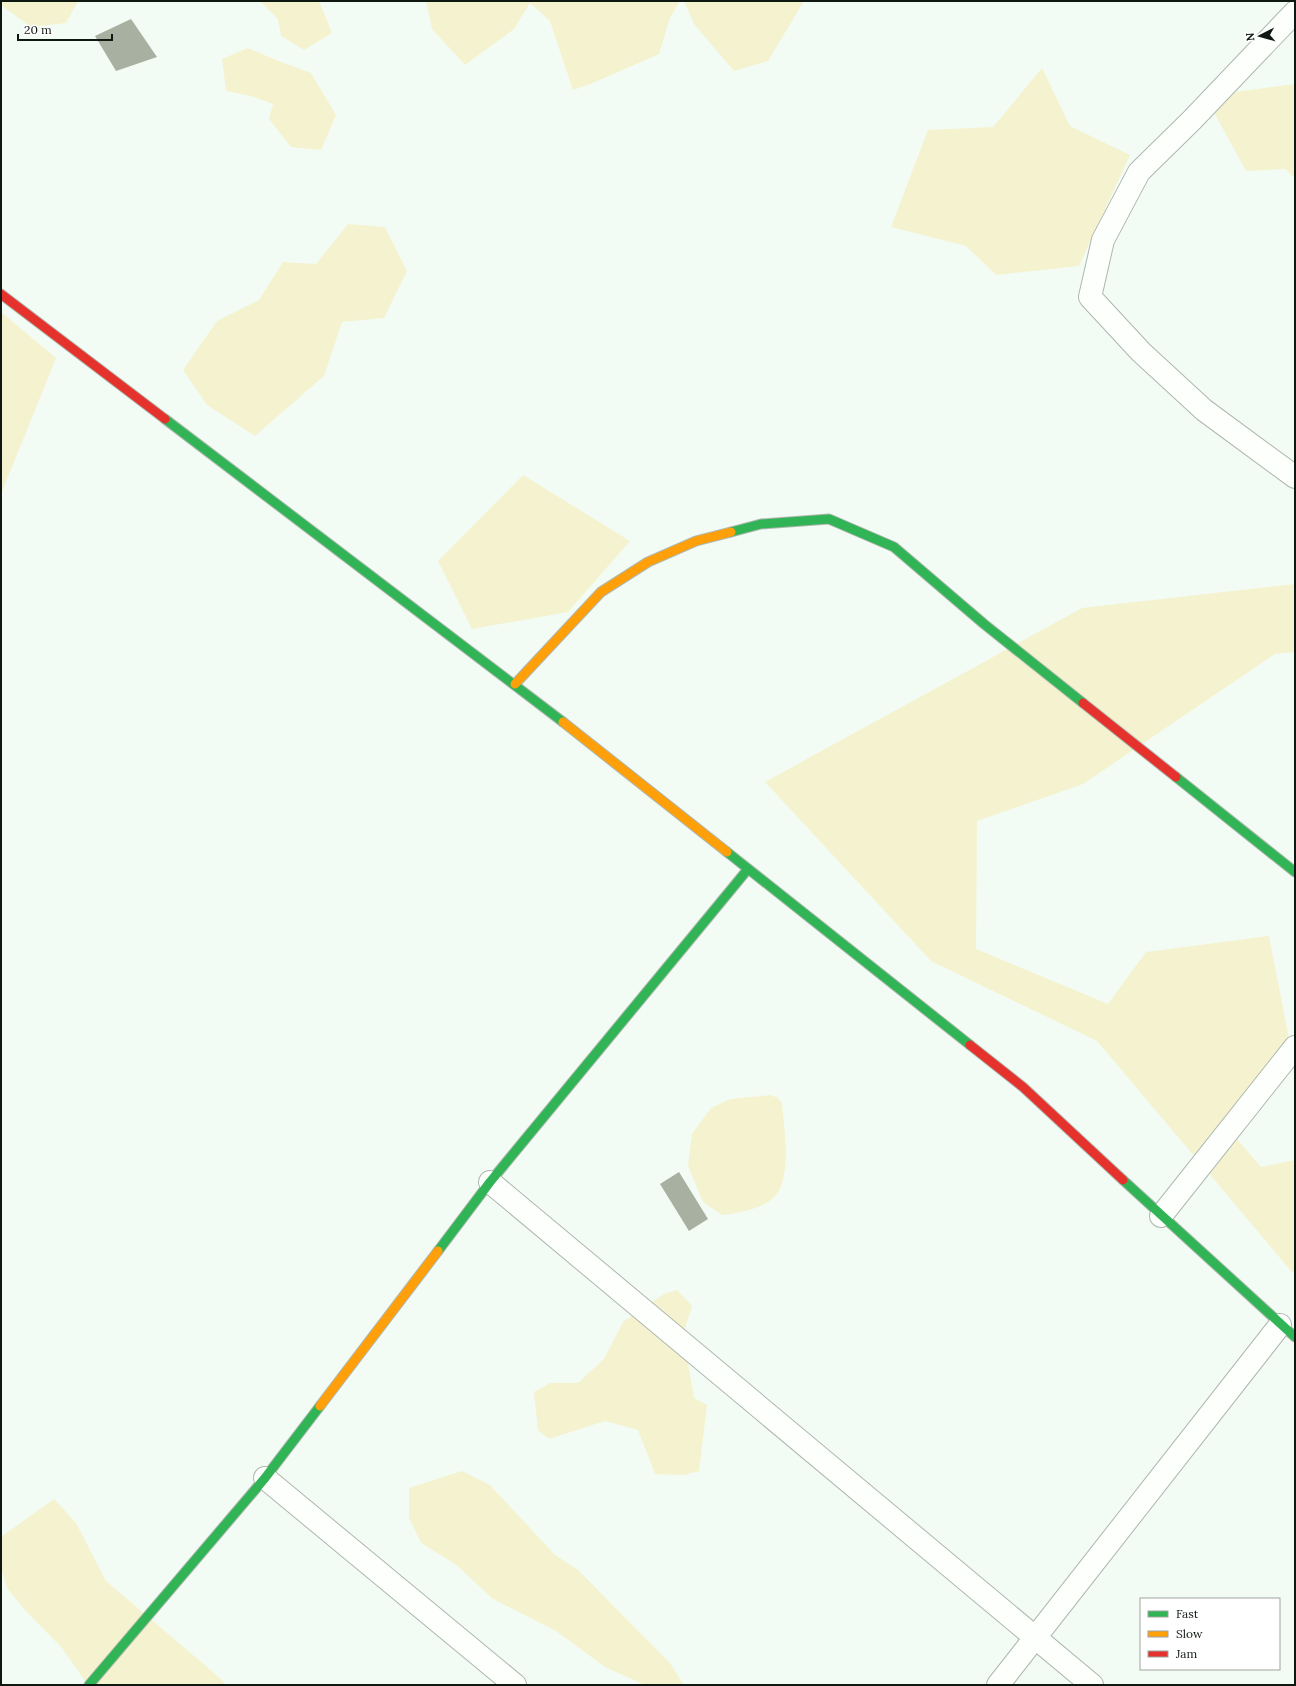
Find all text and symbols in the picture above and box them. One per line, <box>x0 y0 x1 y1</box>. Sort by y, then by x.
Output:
scale bar <box>18 16 112 42</box>
north arrow <box>1240 16 1280 56</box>
text: 20 m <box>24 22 52 37</box>
text: N <box>1243 32 1257 42</box>
legend <box>1140 1598 1280 1670</box>
text: Fast <box>1176 1606 1199 1621</box>
text: Slow <box>1176 1626 1203 1641</box>
text: Jam <box>1175 1646 1197 1661</box>

